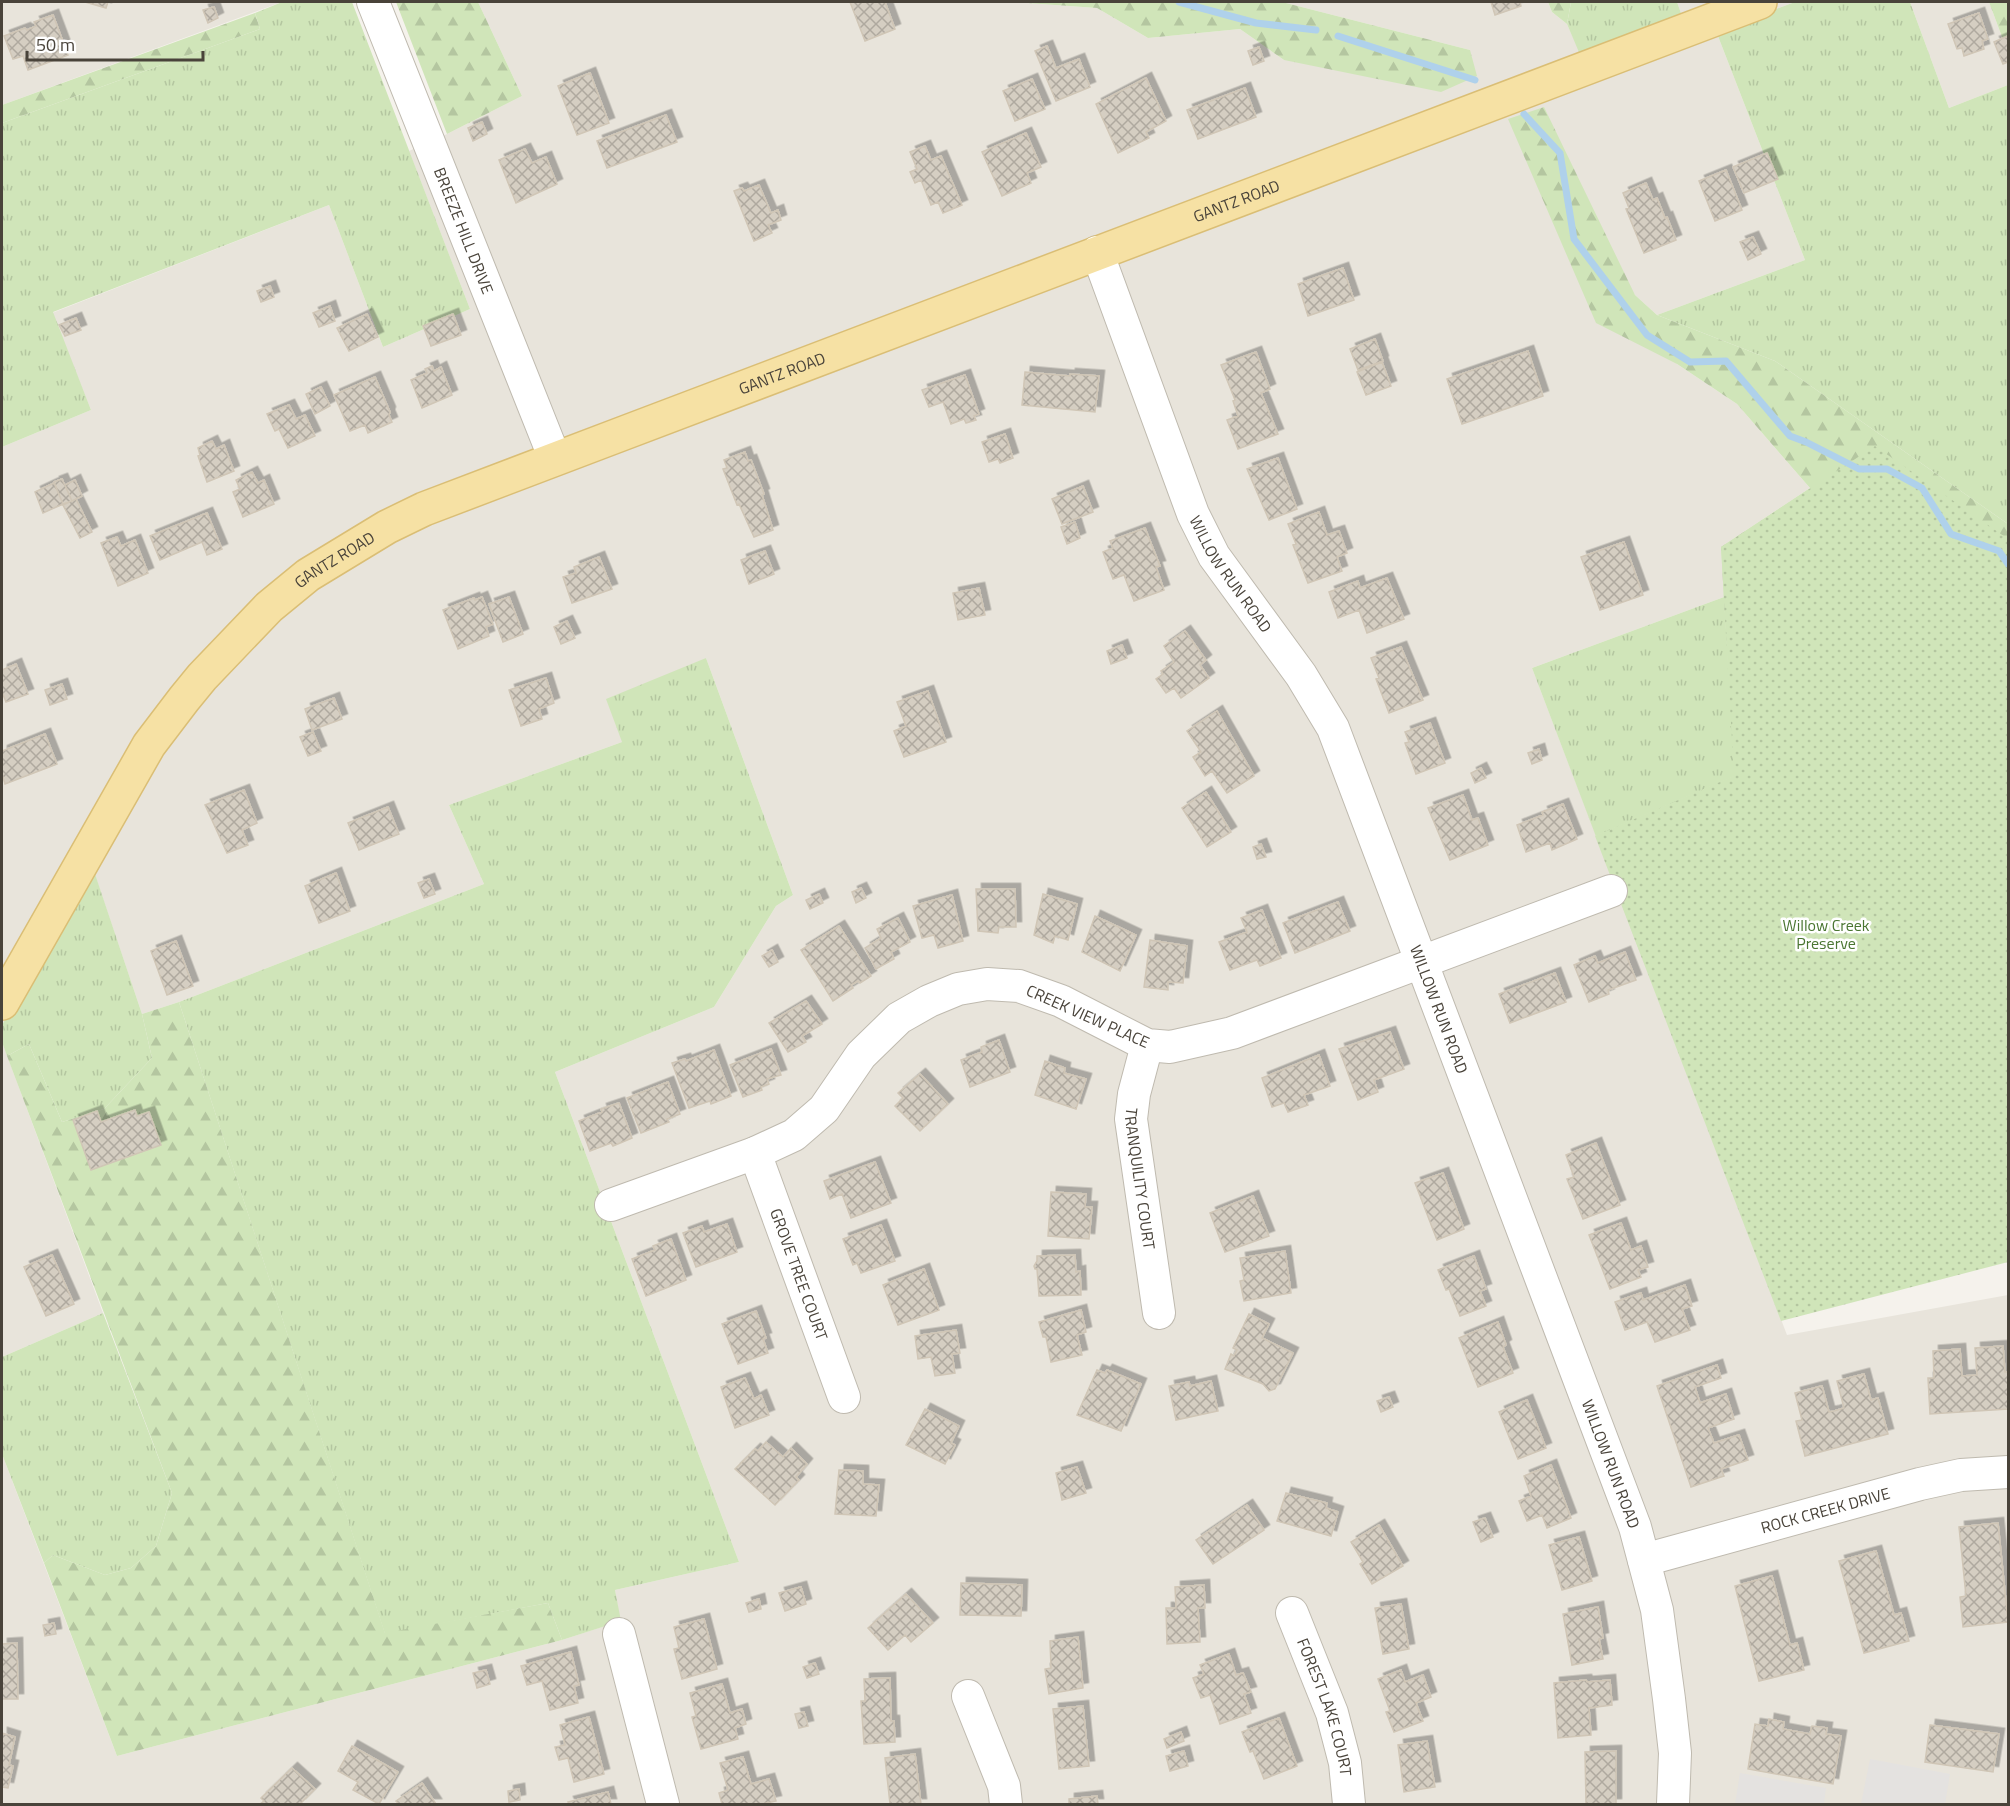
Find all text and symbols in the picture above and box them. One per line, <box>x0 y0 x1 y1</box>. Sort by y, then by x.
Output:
scale bar <box>27 24 202 62</box>
text: 50 m <box>36 31 75 58</box>
street label: BREEZE HILL DRIVE <box>428 164 500 298</box>
street label: GANTZ ROAD <box>1190 173 1283 228</box>
street label: GANTZ ROAD <box>735 346 829 400</box>
street label: WILLOW RUN ROAD <box>1184 511 1278 637</box>
street label: GANTZ ROAD <box>289 525 379 594</box>
park label: Willow Creek Preserve <box>1783 913 1870 955</box>
street label: WILLOW RUN ROAD <box>1404 941 1475 1077</box>
street label: CREEK VIEW PLACE <box>1022 978 1154 1054</box>
street label: TRANQUILITY COURT <box>1119 1106 1162 1252</box>
street label: GROVE TREE COURT <box>764 1205 834 1344</box>
street label: WILLOW RUN ROAD <box>1576 1396 1646 1532</box>
street label: ROCK CREEK DRIVE <box>1758 1481 1893 1539</box>
street label: FOREST LAKE COURT <box>1291 1634 1358 1778</box>

